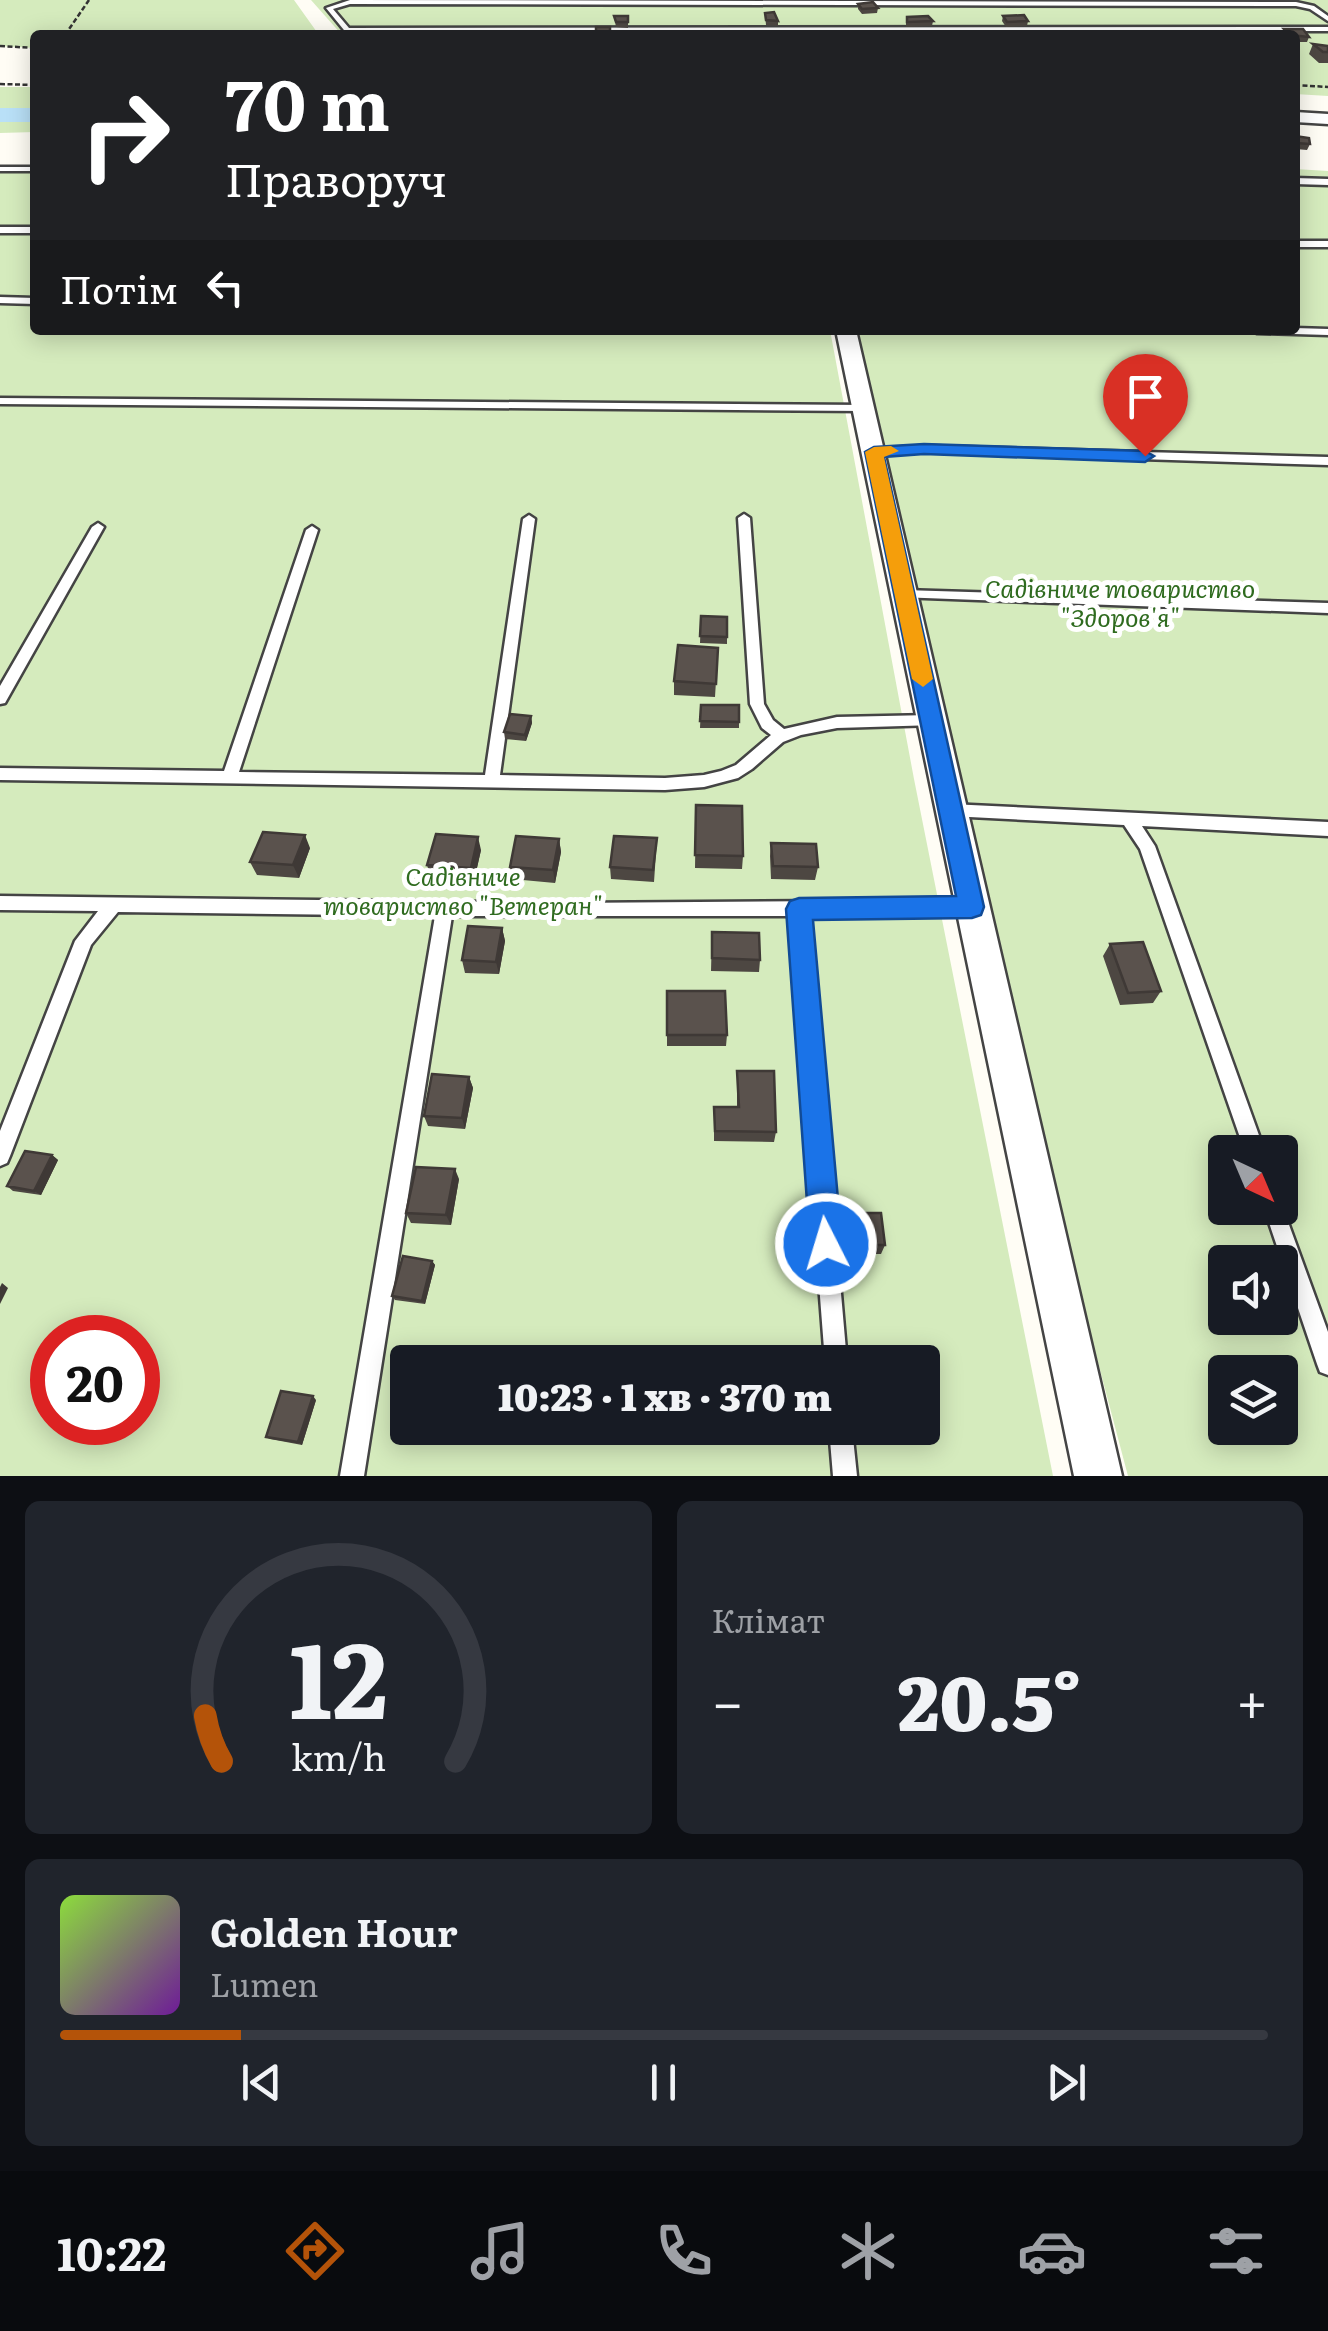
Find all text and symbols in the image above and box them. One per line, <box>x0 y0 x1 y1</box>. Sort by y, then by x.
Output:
text: 70 m <box>225 49 390 153</box>
icon: right <box>60 70 190 200</box>
text: Праворуч <box>225 144 447 211</box>
text: Потім <box>60 259 178 316</box>
icon: left <box>198 260 253 315</box>
pin <box>1103 354 1188 457</box>
icon: arrive <box>1118 369 1173 424</box>
park label: Садівниче товариство "Здоров'я" <box>985 569 1255 635</box>
park label: Садівниче товариство "Ветеран" <box>323 857 603 923</box>
north arrow <box>1208 1135 1298 1225</box>
map controls <box>1208 1135 1298 1445</box>
position arrow <box>774 1192 878 1296</box>
button: sound <box>1208 1245 1298 1335</box>
speed limit sign: 20 <box>30 1315 160 1445</box>
button: layers <box>1208 1355 1298 1445</box>
text: 10:23 · 1 хв · 370 m <box>498 1366 832 1423</box>
text: Клімат <box>712 1595 825 1643</box>
text: 12 <box>289 1597 388 1751</box>
text: 20.5° <box>898 1643 1082 1754</box>
text: − <box>712 1658 744 1740</box>
text: + <box>1236 1658 1268 1740</box>
text: km/h <box>291 1729 386 1782</box>
text: Golden Hour <box>210 1902 458 1959</box>
text: Lumen <box>210 1959 318 2007</box>
icon: previous <box>234 2055 289 2110</box>
icon: pause <box>636 2055 691 2110</box>
icon: next <box>1039 2055 1094 2110</box>
icon: directions <box>280 2216 350 2286</box>
icon: music <box>465 2216 535 2286</box>
icon: phone <box>649 2216 719 2286</box>
icon: climate <box>833 2216 903 2286</box>
icon: car <box>1017 2216 1087 2286</box>
icon: filters <box>1201 2216 1271 2286</box>
text: 10:22 <box>57 2218 166 2285</box>

